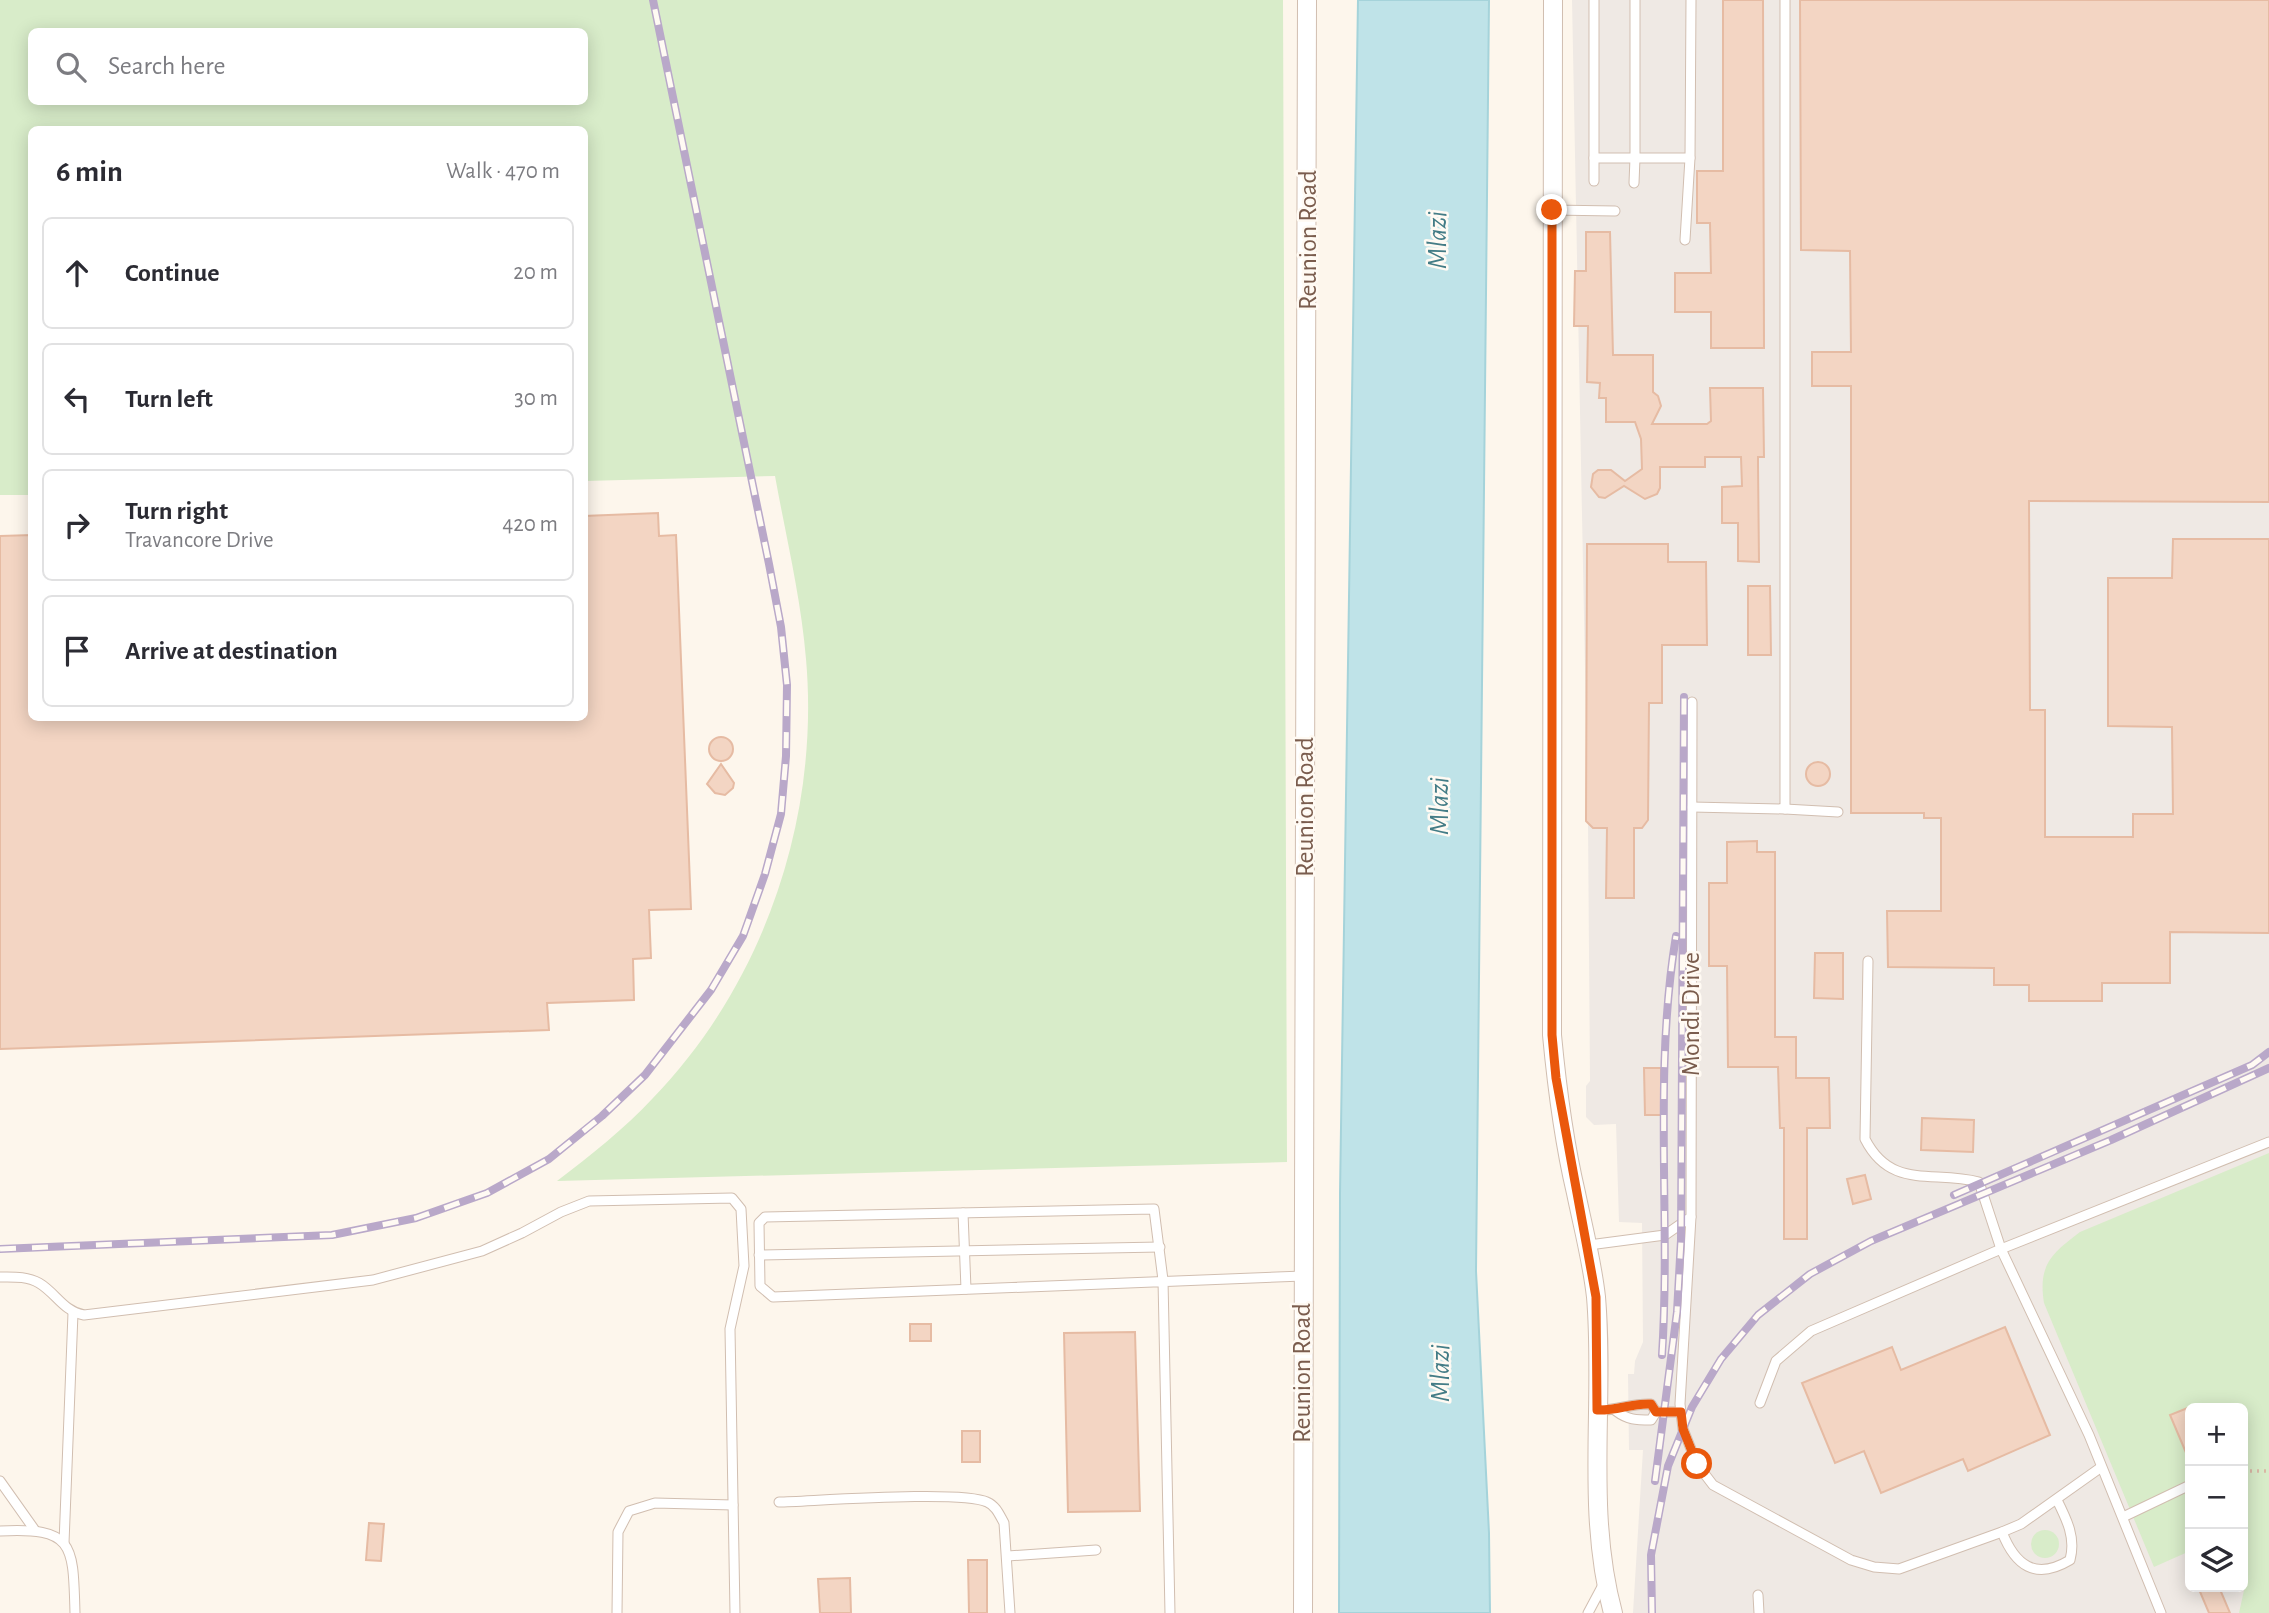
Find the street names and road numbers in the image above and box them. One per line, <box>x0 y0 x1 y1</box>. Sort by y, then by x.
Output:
street label: Reunion Road <box>1295 170 1321 310</box>
street label: Reunion Road <box>1292 737 1318 877</box>
street label: Mondi Drive <box>1678 952 1704 1076</box>
street label: Reunion Road <box>1289 1303 1315 1443</box>

